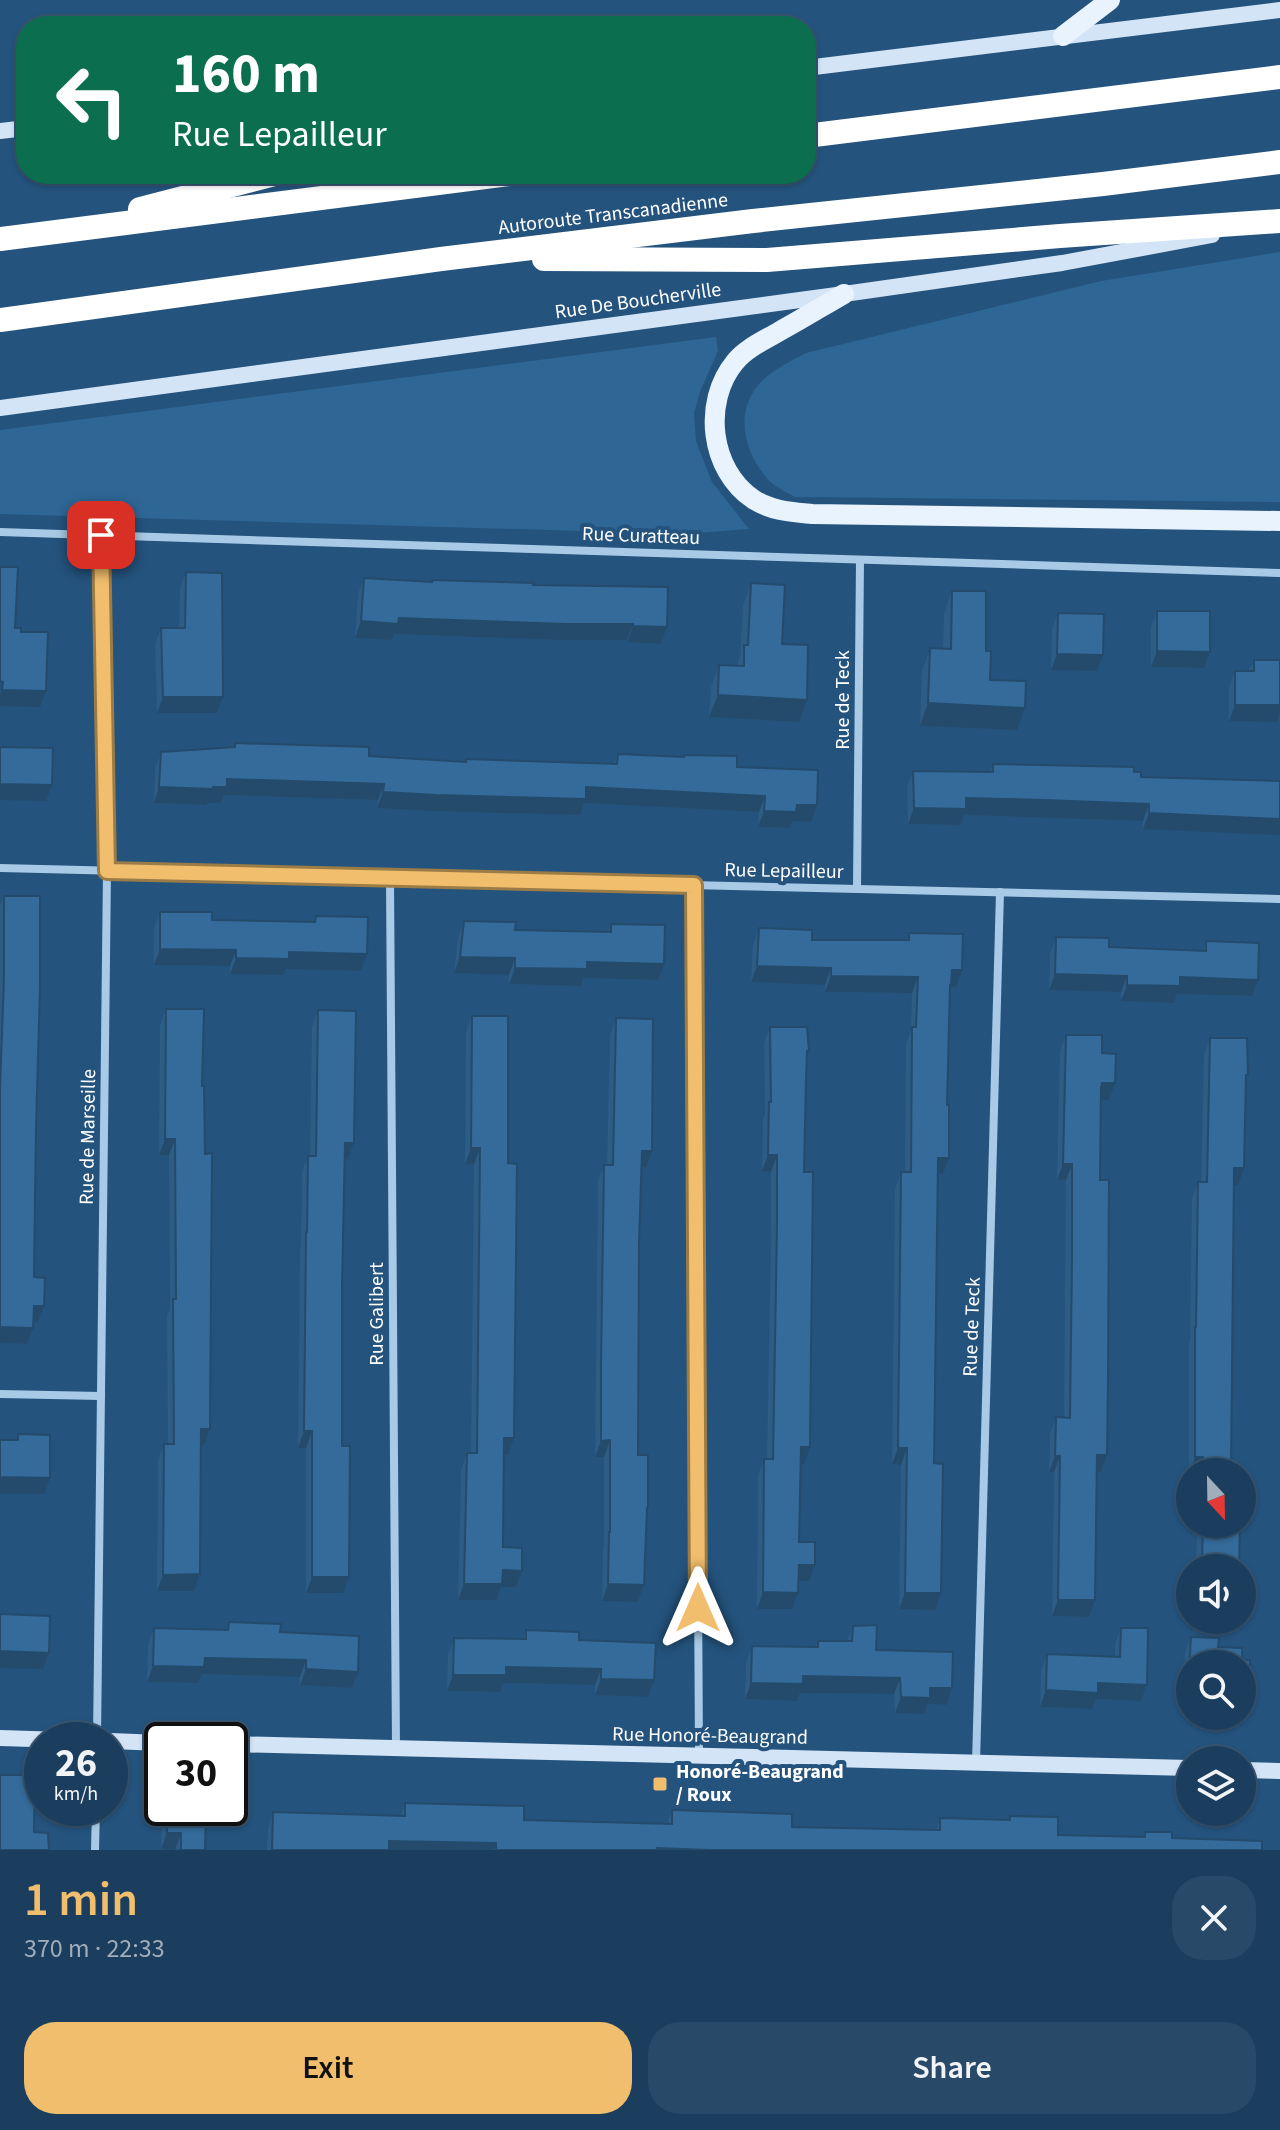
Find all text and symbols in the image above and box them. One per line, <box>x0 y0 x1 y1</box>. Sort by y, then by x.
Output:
text: 160 m <box>172 35 320 114</box>
icon: left <box>40 48 144 152</box>
text: Rue Lepailleur <box>172 109 387 160</box>
street label: Autoroute Transcanadienne <box>497 186 730 242</box>
street label: Rue De Boucherville <box>553 275 723 327</box>
pin <box>67 501 135 569</box>
icon: arrive <box>79 513 123 557</box>
street label: Rue Curatteau <box>582 520 700 552</box>
street label: Rue de Teck <box>829 650 857 750</box>
street label: Rue Lepailleur <box>724 856 844 886</box>
street label: Rue de Marseille <box>73 1069 103 1205</box>
street label: Rue Galibert <box>363 1262 391 1366</box>
street label: Rue de Teck <box>956 1277 988 1377</box>
north arrow <box>1176 1458 1256 1538</box>
map controls <box>1176 1458 1256 1826</box>
button: sound <box>1176 1554 1256 1634</box>
position arrow <box>656 1566 740 1650</box>
button: search <box>1176 1650 1256 1730</box>
street label: Rue Honoré-Beaugrand <box>612 1720 808 1752</box>
speed limit sign: 30 <box>144 1722 248 1826</box>
text: 26 <box>55 1735 97 1792</box>
button: layers <box>1176 1746 1256 1826</box>
place label: Honoré-Beaugrand / Roux <box>676 1758 844 1809</box>
marker: Honoré-Beaugrand / Roux <box>651 1775 669 1793</box>
text: km/h <box>54 1780 98 1808</box>
text: 1 min <box>24 1866 138 1934</box>
button: close <box>1172 1876 1256 1960</box>
text: 370 m · 22:33 <box>24 1930 165 1967</box>
button: Exit <box>24 2022 632 2114</box>
button: Share <box>648 2022 1256 2114</box>

